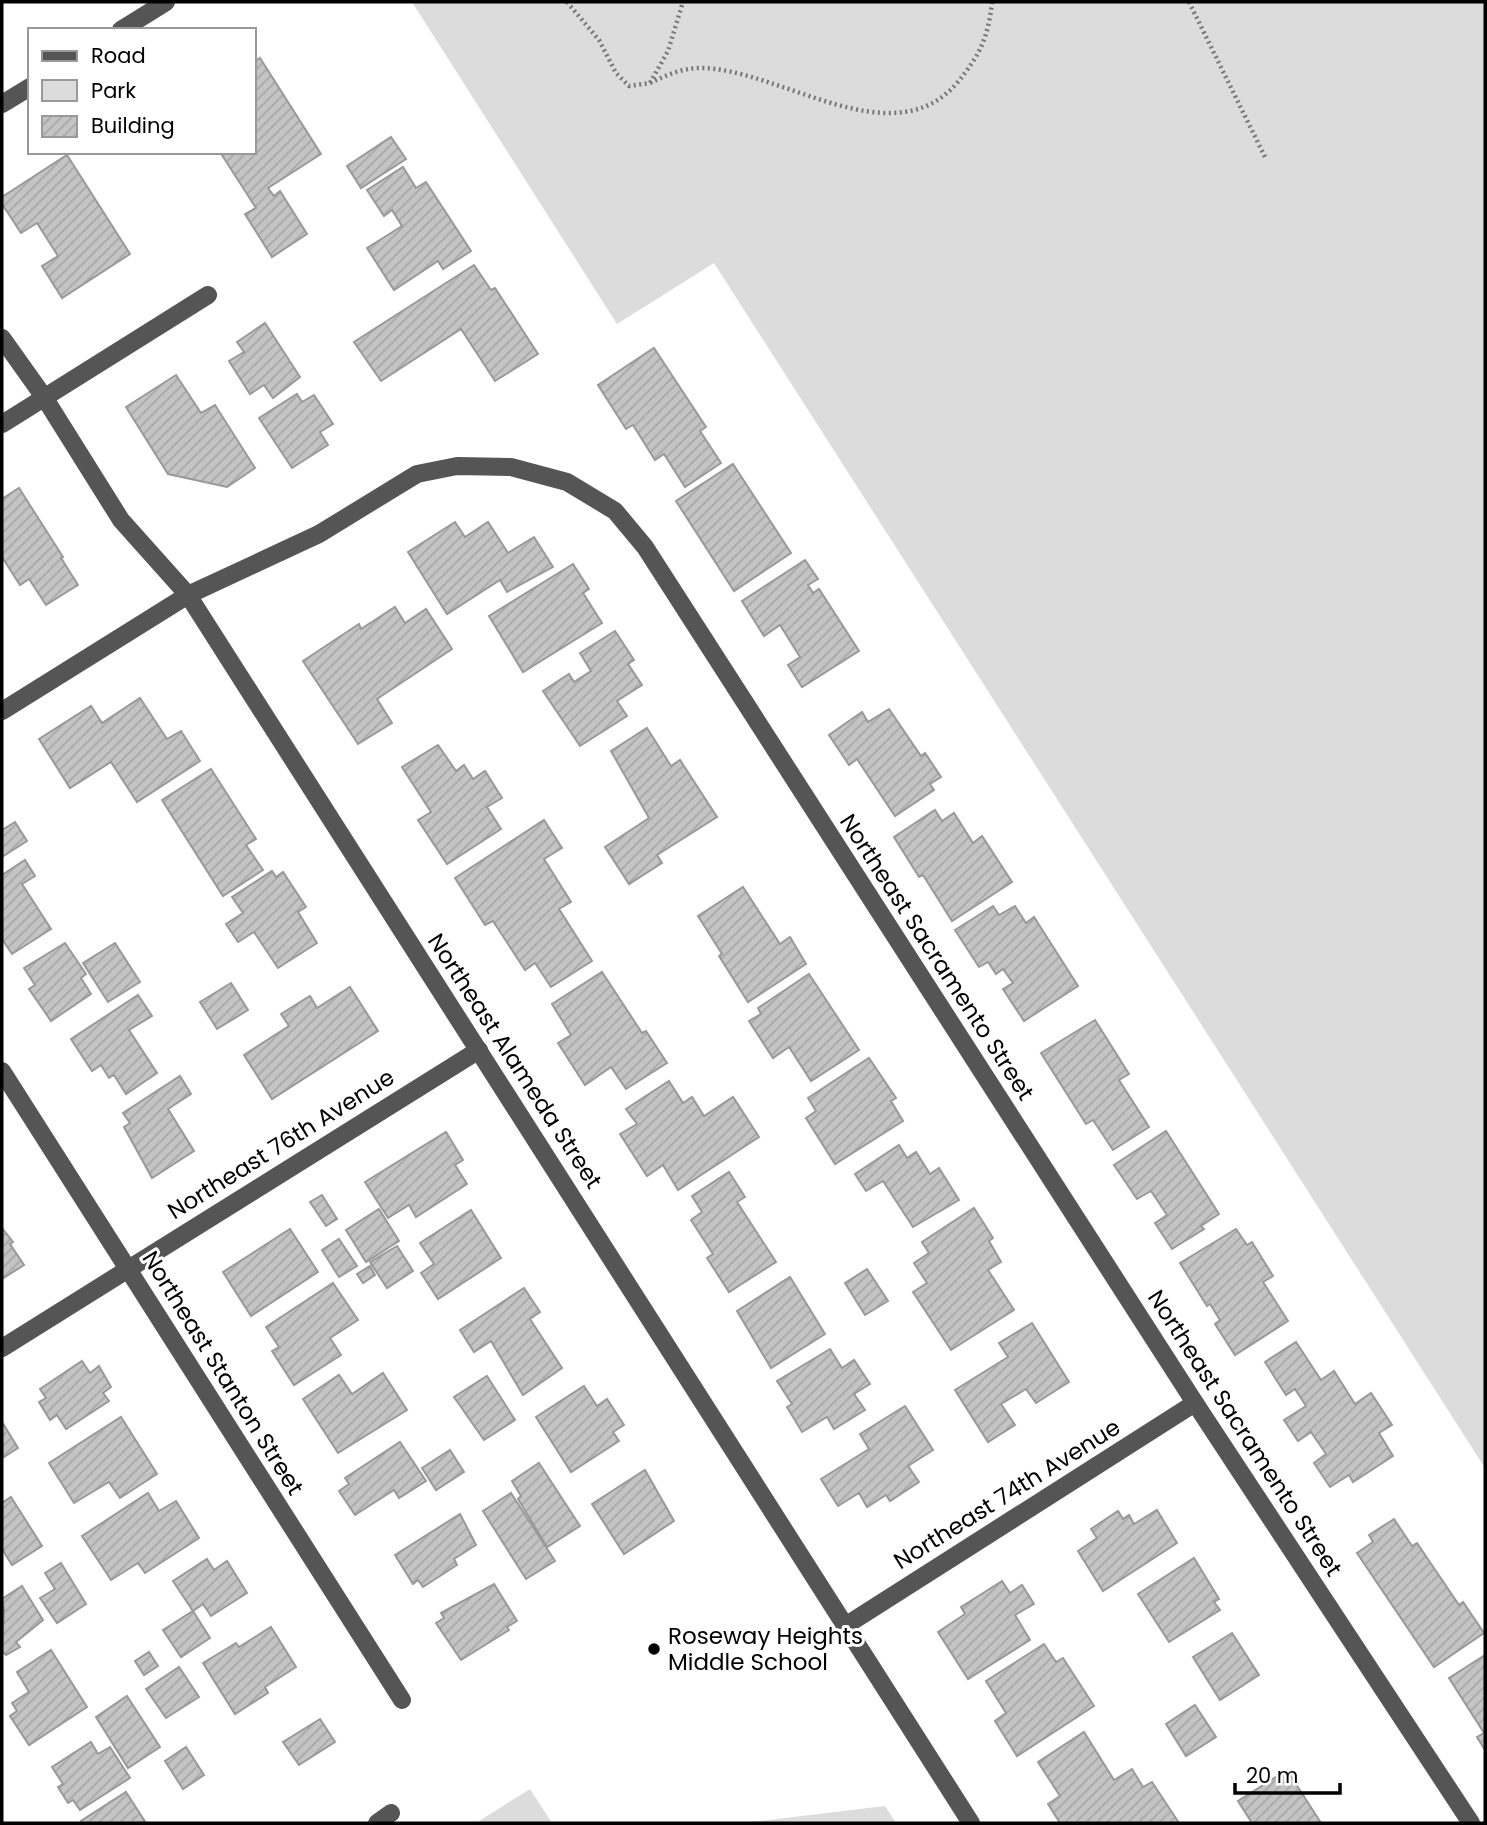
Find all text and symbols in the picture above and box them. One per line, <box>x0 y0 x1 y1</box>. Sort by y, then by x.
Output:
legend <box>28 28 256 154</box>
text: Road <box>91 41 146 70</box>
text: Park <box>91 76 136 105</box>
text: Building <box>91 111 175 140</box>
street label: Northeast Sacramento Street <box>832 808 1042 1106</box>
street label: Northeast Alameda Street <box>420 927 610 1195</box>
street label: Northeast 76th Avenue <box>162 1061 400 1227</box>
street label: Northeast Stanton Street <box>135 1245 311 1501</box>
street label: Northeast Sacramento Street <box>1140 1284 1350 1582</box>
street label: Northeast 74th Avenue <box>888 1411 1126 1577</box>
place label: Roseway Heights Middle School <box>668 1620 863 1678</box>
marker: Roseway Heights Middle School <box>646 1641 662 1657</box>
scale bar <box>1235 1752 1340 1796</box>
text: 20 m <box>1246 1761 1299 1790</box>

